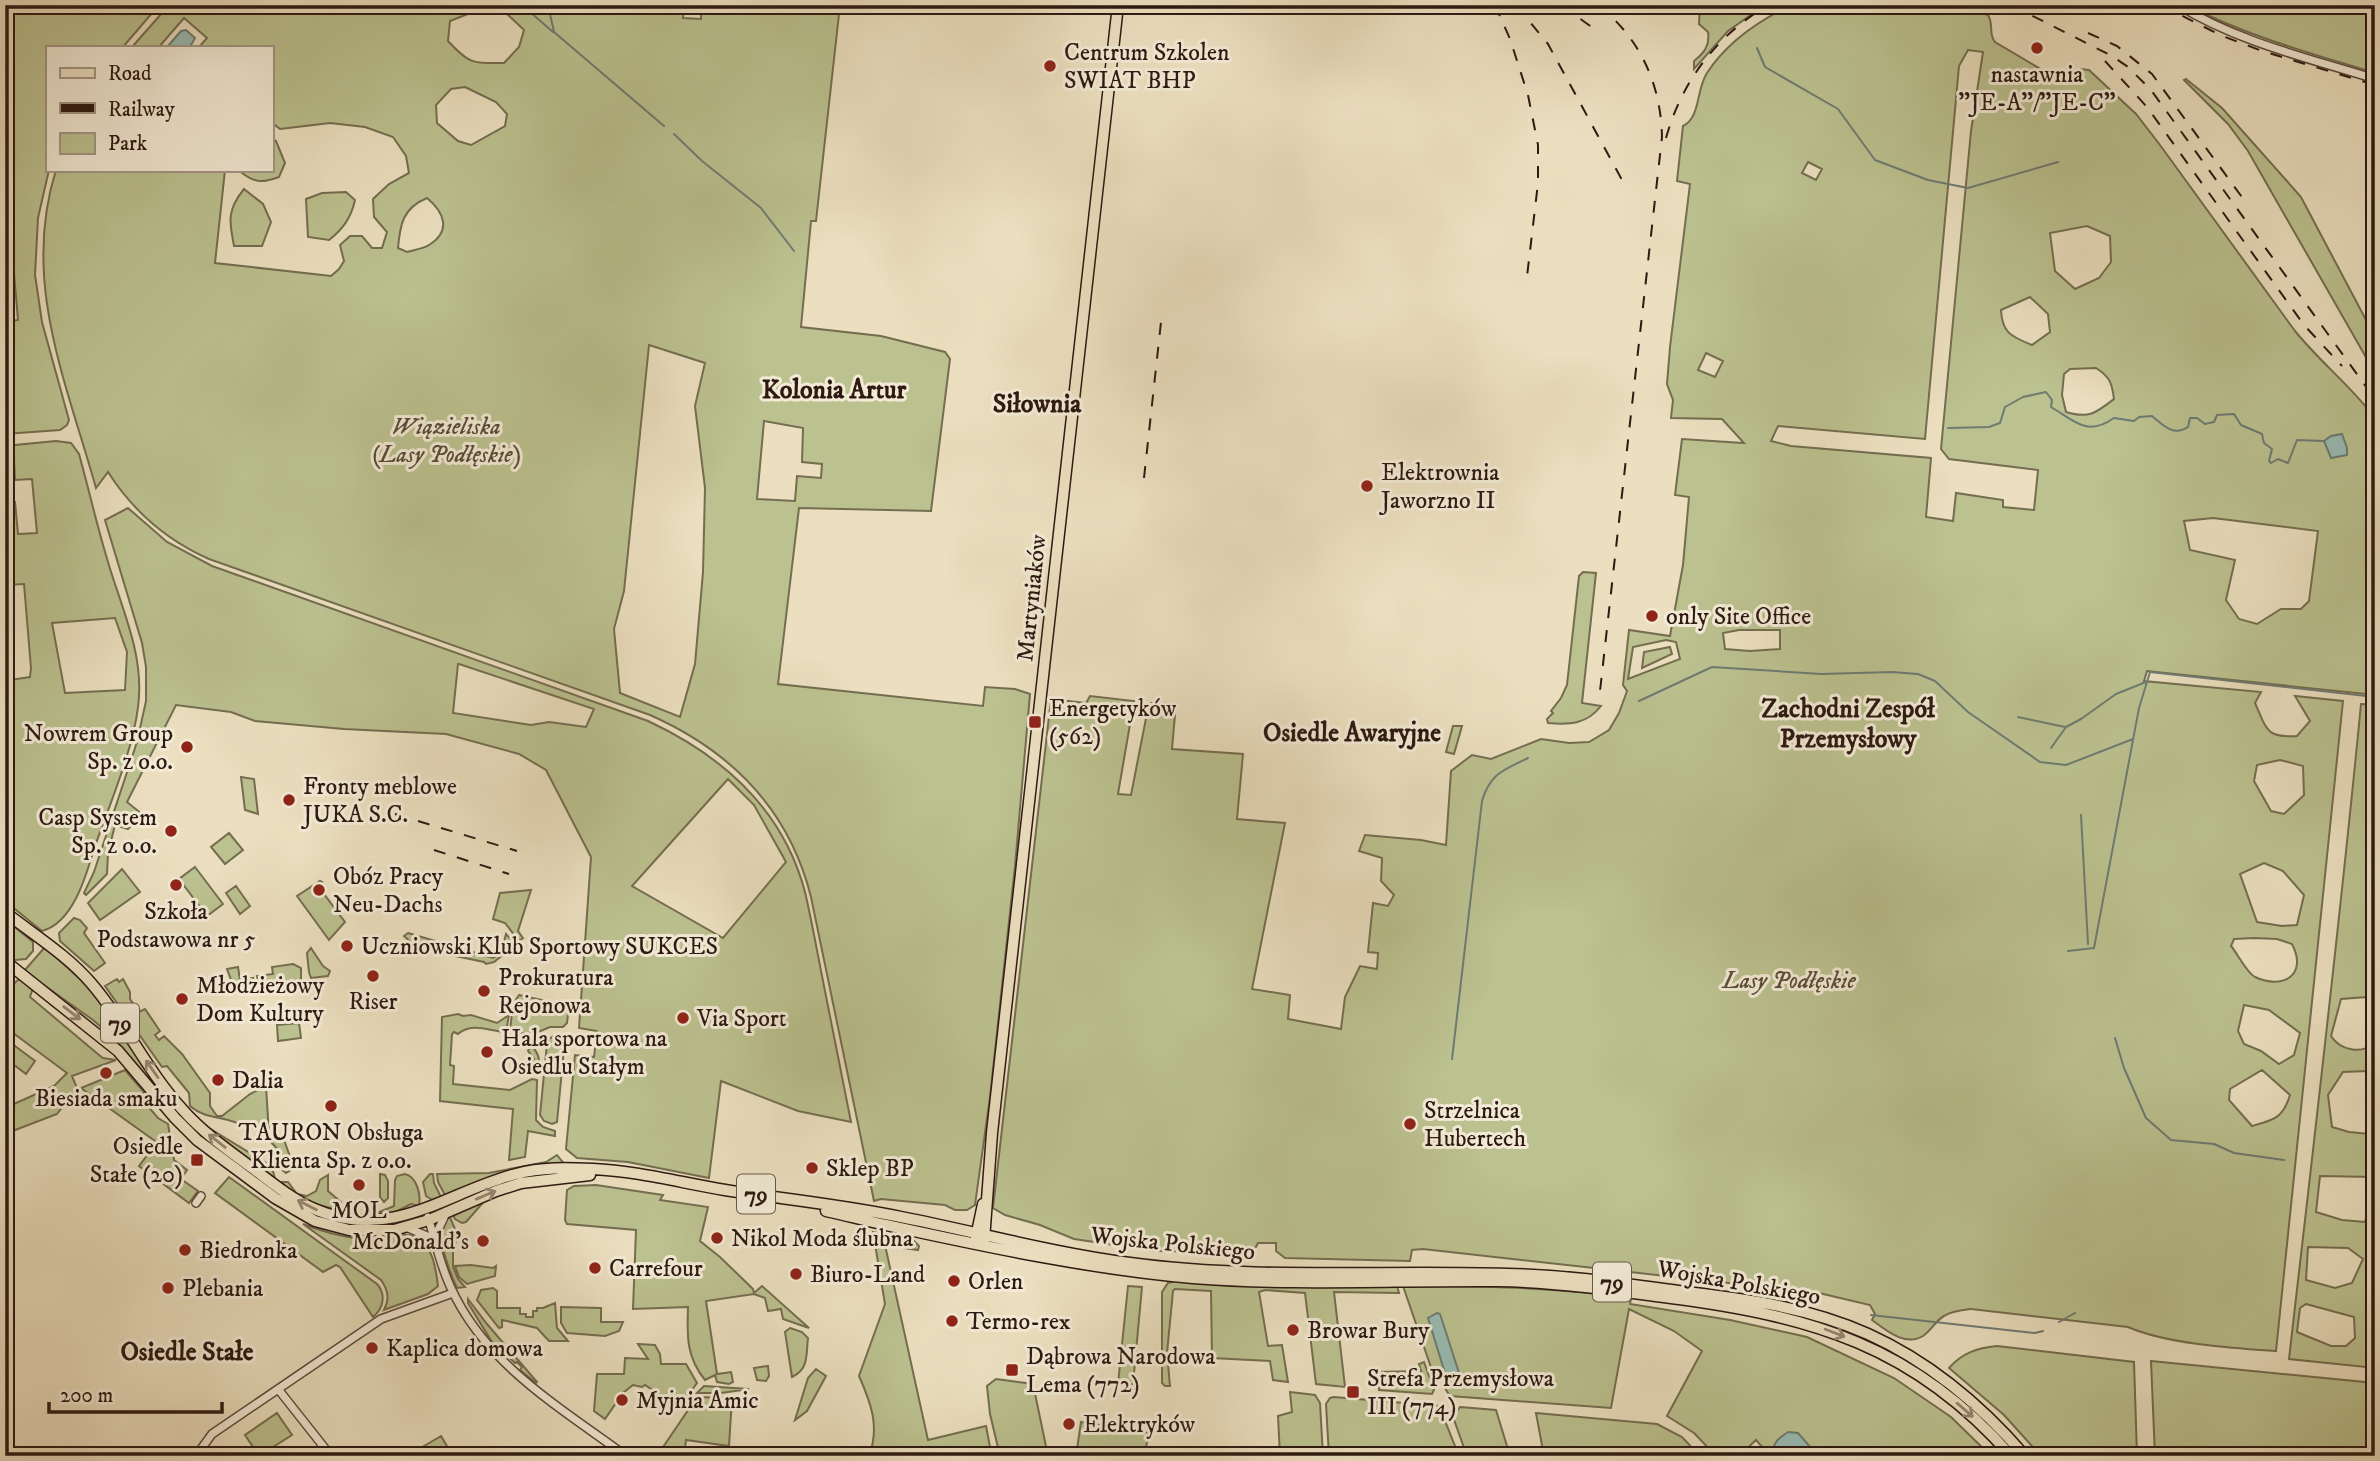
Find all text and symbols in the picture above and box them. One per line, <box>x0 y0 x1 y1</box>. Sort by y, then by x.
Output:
place label: Centrum Szkolen SWIAT BHP <box>1064 38 1230 96</box>
marker: nastawnia "JE-A"/"JE-C" <box>2029 40 2045 56</box>
legend <box>46 46 273 172</box>
marker: Centrum Szkolen SWIAT BHP <box>1042 58 1058 74</box>
place label: nastawnia "JE-A"/"JE-C" <box>1958 60 2116 118</box>
text: Road <box>108 61 152 87</box>
text: Railway <box>108 97 176 123</box>
text: Park <box>108 131 148 157</box>
district label: Kolonia Artur <box>762 374 907 407</box>
district label: Siłownia <box>993 388 1082 421</box>
park label: Wiązieliska (Lasy Podłęskie) <box>372 412 520 470</box>
place label: Elektrownia Jaworzno II <box>1379 458 1500 516</box>
marker: Elektrownia Jaworzno II <box>1359 478 1375 494</box>
street label: Martyniaków <box>1010 532 1054 663</box>
place label: only Site Office <box>1666 602 1811 632</box>
marker: only Site Office <box>1644 608 1660 624</box>
district label: Zachodni Zespół Przemysłowy <box>1761 693 1936 756</box>
place label: Energetyków (562) <box>1049 694 1177 752</box>
marker: Energetyków (562) <box>1027 714 1043 730</box>
district label: Osiedle Awaryjne <box>1263 717 1441 750</box>
place label: Nowrem Group Sp. z o.o. <box>24 719 173 777</box>
marker: Nowrem Group Sp. z o.o. <box>179 739 195 755</box>
place label: Fronty meblowe JUKA S.C. <box>301 772 457 830</box>
marker: Fronty meblowe JUKA S.C. <box>281 792 297 808</box>
place label: Casp System Sp. z o.o. <box>38 803 157 861</box>
marker: Casp System Sp. z o.o. <box>163 823 179 839</box>
place label: Obóz Pracy Neu-Dachs <box>333 862 444 920</box>
marker: Szkoła Podstawowa nr 5 <box>168 877 184 893</box>
marker: Obóz Pracy Neu-Dachs <box>311 882 327 898</box>
place label: Szkoła Podstawowa nr 5 <box>96 897 256 955</box>
place label: Uczniowski Klub Sportowy SUKCES <box>361 932 718 962</box>
marker: Uczniowski Klub Sportowy SUKCES <box>339 938 355 954</box>
place label: Prokuratura Rejonowa <box>498 963 614 1021</box>
park label: Lasy Podłęskie <box>1720 966 1856 996</box>
marker: Riser <box>365 968 381 984</box>
place label: Młodzieżowy Dom Kultury <box>196 971 325 1029</box>
marker: Prokuratura Rejonowa <box>476 983 492 999</box>
place label: Riser <box>348 987 398 1017</box>
marker: Młodzieżowy Dom Kultury <box>174 991 190 1007</box>
road number: 79 <box>101 1004 139 1042</box>
place label: Via Sport <box>696 1004 787 1034</box>
one-way arrow <box>62 1005 81 1020</box>
marker: Via Sport <box>675 1010 691 1026</box>
place label: Hala sportowa na Osiedlu Stałym <box>501 1024 668 1082</box>
marker: Hala sportowa na Osiedlu Stałym <box>479 1044 495 1060</box>
one-way arrow <box>145 1060 159 1079</box>
marker: Biesiada smaku <box>98 1065 114 1081</box>
place label: Dalia <box>232 1066 284 1096</box>
marker: Dalia <box>210 1072 226 1088</box>
place label: Biesiada smaku <box>35 1084 177 1114</box>
place label: Strzelnica Hubertech <box>1424 1096 1526 1154</box>
marker: TAURON Obsługa Klienta Sp. z o.o. <box>323 1098 339 1114</box>
marker: Strzelnica Hubertech <box>1402 1116 1418 1132</box>
place label: TAURON Obsługa Klienta Sp. z o.o. <box>238 1118 424 1176</box>
place label: Osiedle Stałe (20) <box>90 1132 183 1190</box>
one-way arrow <box>208 1134 226 1149</box>
marker: Osiedle Stałe (20) <box>189 1152 205 1168</box>
place label: Sklep BP <box>826 1154 914 1184</box>
marker: Sklep BP <box>804 1160 820 1176</box>
road number: 79 <box>737 1175 775 1214</box>
marker: MOL <box>351 1177 367 1193</box>
one-way arrow <box>474 1188 496 1201</box>
place label: MOL <box>331 1196 387 1226</box>
one-way arrow <box>297 1197 318 1211</box>
street label: Wojska Polskiego <box>1088 1220 1257 1268</box>
place label: Nikol Moda ślubna <box>731 1224 914 1254</box>
place label: McDonald's <box>352 1227 469 1257</box>
marker: Nikol Moda ślubna <box>709 1230 725 1246</box>
marker: McDonald's <box>475 1233 491 1249</box>
place label: Biedronka <box>199 1236 298 1266</box>
marker: Biedronka <box>177 1242 193 1258</box>
place label: Carrefour <box>609 1254 703 1284</box>
street label: Wojska Polskiego <box>1654 1254 1823 1312</box>
marker: Carrefour <box>587 1260 603 1276</box>
place label: Biuro-Land <box>810 1260 925 1290</box>
road number: 79 <box>1593 1262 1631 1302</box>
marker: Biuro-Land <box>788 1266 804 1282</box>
place label: Orlen <box>968 1267 1024 1297</box>
marker: Orlen <box>946 1273 962 1289</box>
place label: Plebania <box>182 1274 264 1304</box>
marker: Plebania <box>160 1280 176 1296</box>
place label: Termo-rex <box>966 1307 1071 1337</box>
marker: Termo-rex <box>944 1313 960 1329</box>
place label: Browar Bury <box>1307 1316 1430 1346</box>
marker: Browar Bury <box>1285 1322 1301 1338</box>
one-way arrow <box>1824 1327 1845 1340</box>
place label: Kaplica domowa <box>386 1334 544 1364</box>
district label: Osiedle Stałe <box>120 1336 254 1369</box>
marker: Kaplica domowa <box>364 1340 380 1356</box>
place label: Dąbrowa Narodowa Lema (772) <box>1026 1342 1216 1400</box>
marker: Dąbrowa Narodowa Lema (772) <box>1004 1362 1020 1378</box>
place label: Strefa Przemysłowa III (774) <box>1367 1364 1555 1422</box>
scale bar <box>49 1370 222 1414</box>
text: 200 m <box>60 1383 113 1409</box>
marker: Strefa Przemysłowa III (774) <box>1345 1384 1361 1400</box>
place label: Myjnia Amic <box>636 1386 759 1416</box>
marker: Myjnia Amic <box>614 1392 630 1408</box>
one-way arrow <box>1955 1402 1973 1418</box>
place label: Elektryków <box>1083 1410 1196 1440</box>
marker: Elektryków <box>1061 1416 1077 1432</box>

